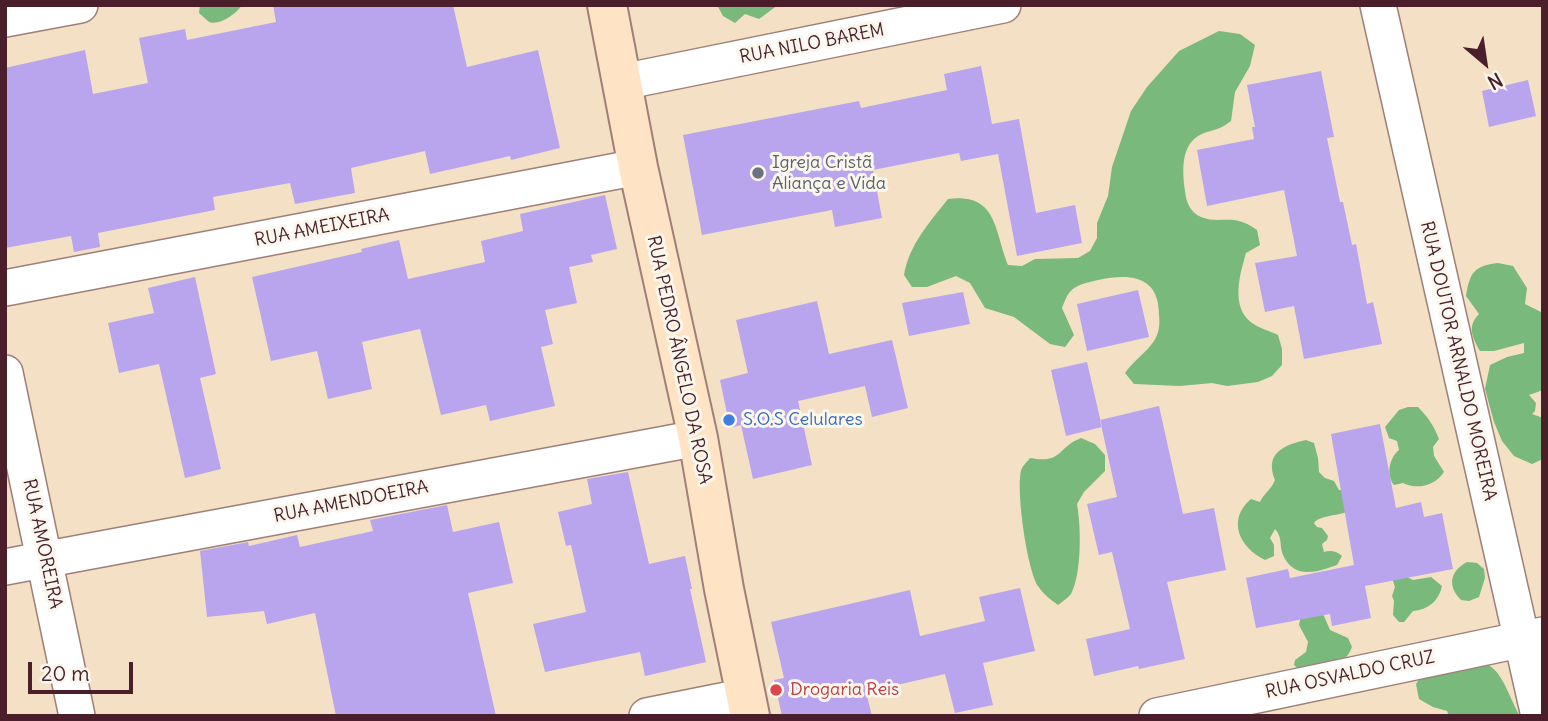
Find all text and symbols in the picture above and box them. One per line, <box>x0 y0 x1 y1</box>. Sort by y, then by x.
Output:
street label: RUA NILO BAREM <box>738 19 886 69</box>
north arrow <box>1450 28 1520 98</box>
text: N <box>1484 68 1507 95</box>
place label: Igreja Cristã Aliança e Vida <box>772 152 886 194</box>
marker: Igreja Cristã Aliança e Vida <box>750 165 766 181</box>
street label: RUA AMEIXEIRA <box>253 204 391 252</box>
street label: RUA DOUTOR ARNALDO MOREIRA <box>1415 219 1501 503</box>
street label: RUA PEDRO ÂNGELO DA ROSA <box>642 234 716 486</box>
place label: S.O.S Celulares <box>743 409 863 431</box>
marker: S.O.S Celulares <box>721 412 737 428</box>
street label: RUA AMENDOEIRA <box>272 476 430 528</box>
street label: RUA AMOREIRA <box>18 477 66 611</box>
street label: RUA OSVALDO CRUZ <box>1263 647 1437 703</box>
scale bar <box>32 648 136 692</box>
text: 20 m <box>41 660 90 687</box>
place label: Drogaria Reis <box>790 679 899 701</box>
marker: Drogaria Reis <box>768 682 784 698</box>

